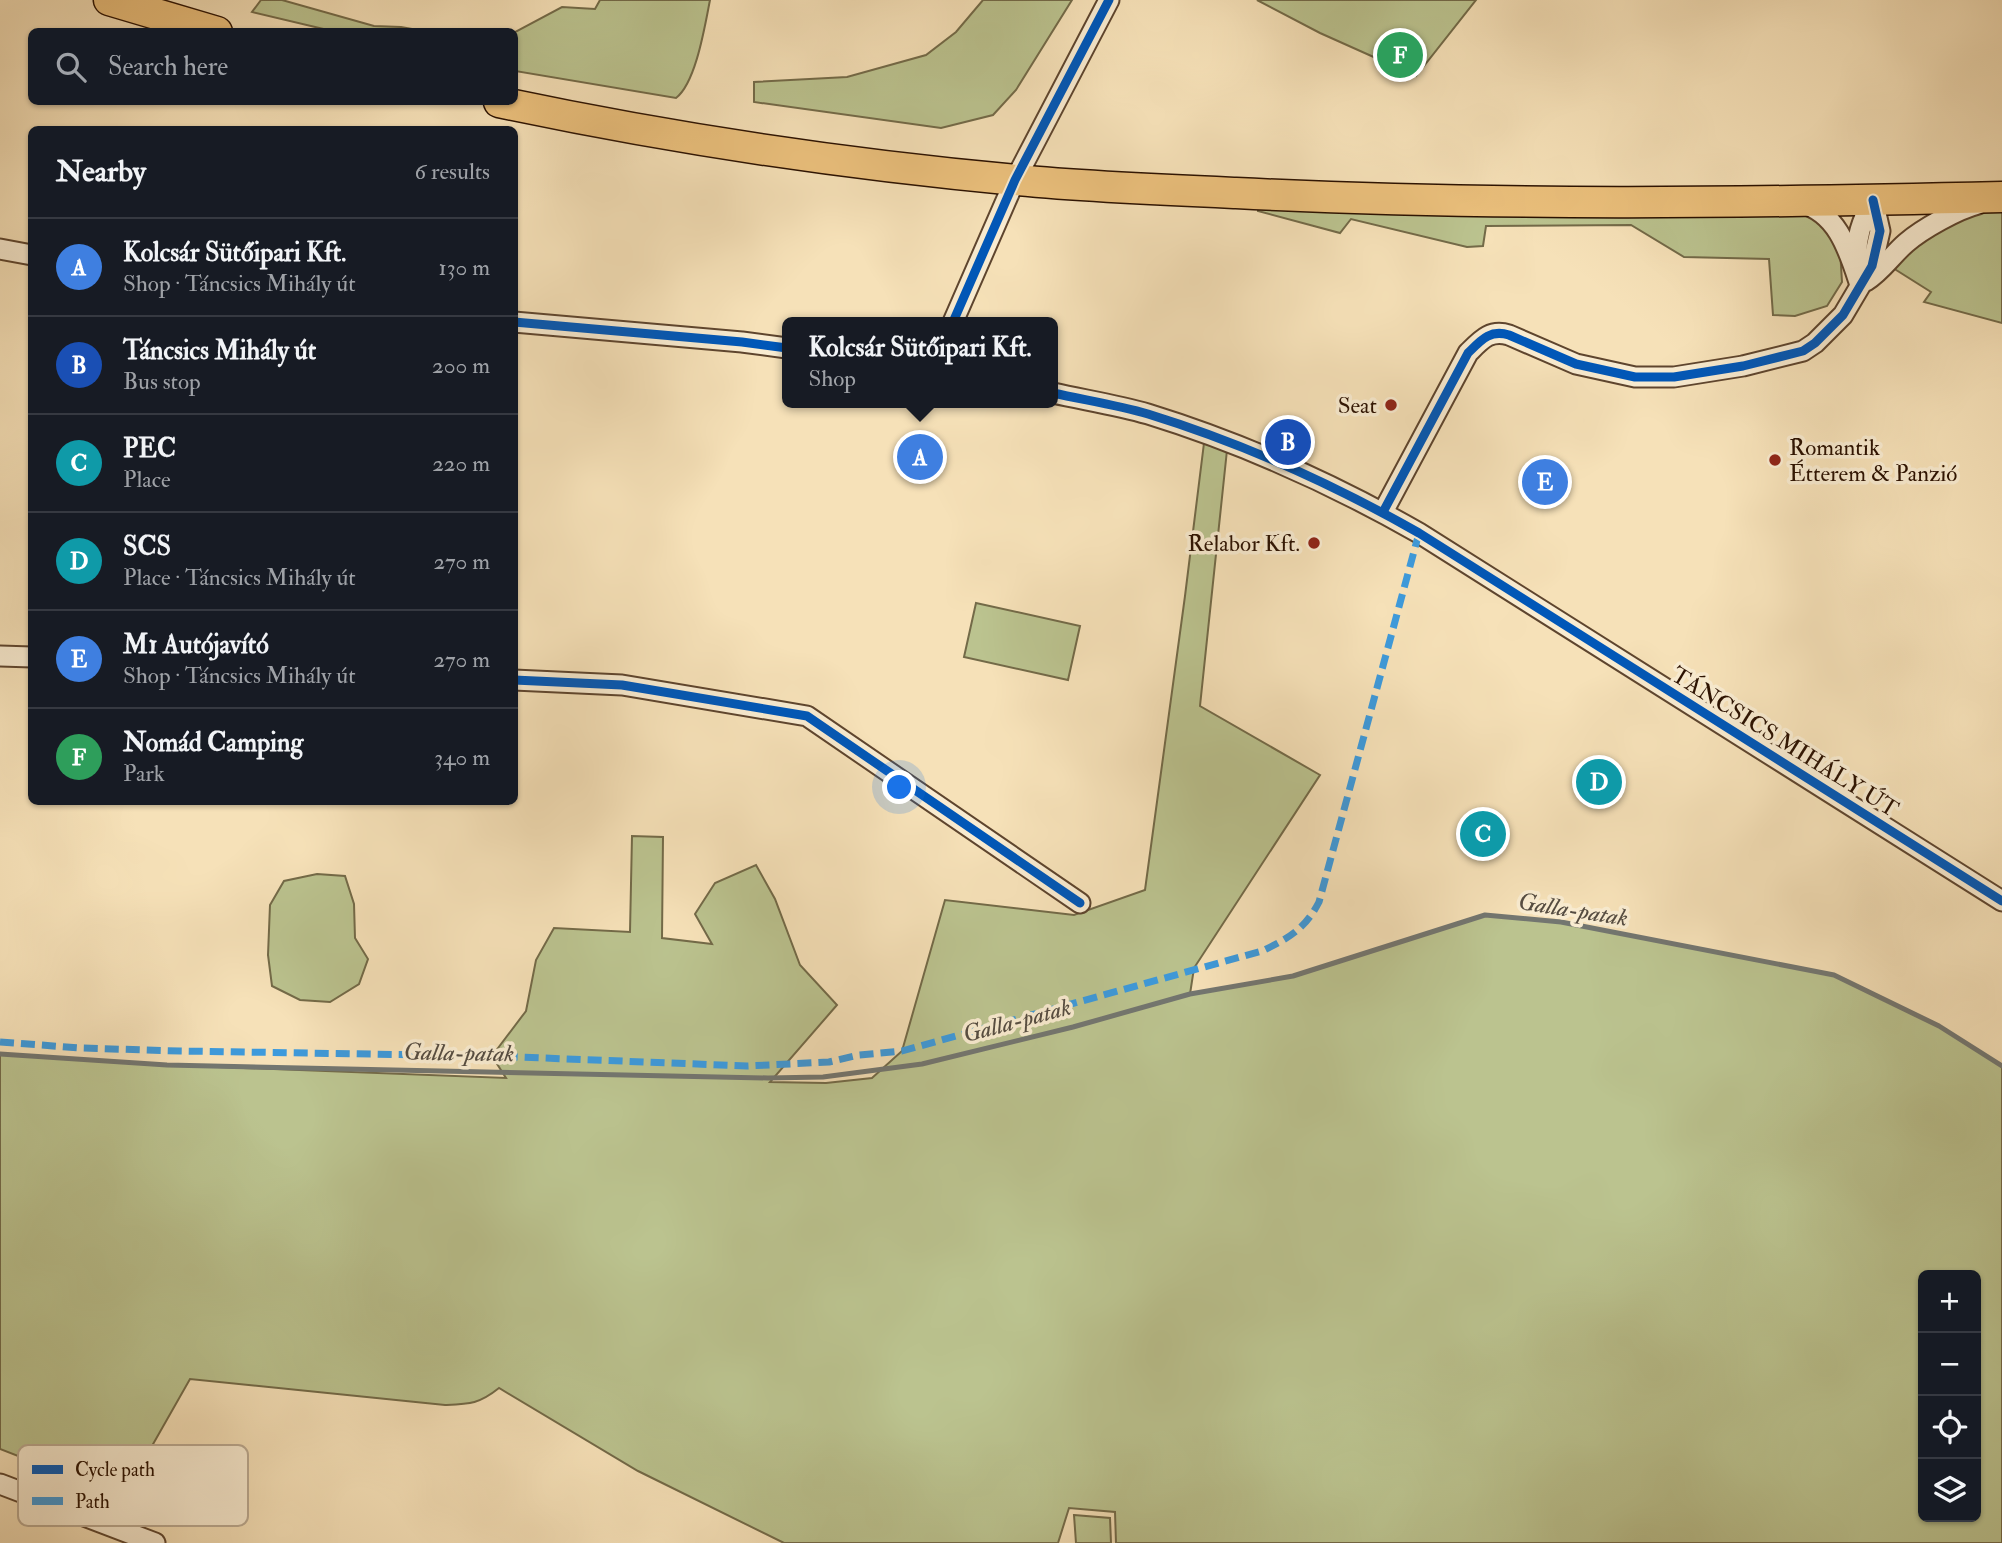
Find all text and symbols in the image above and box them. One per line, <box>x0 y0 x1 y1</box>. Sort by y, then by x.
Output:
search box <box>28 28 518 105</box>
pin: F <box>1377 29 1423 81</box>
icon: search <box>52 48 90 86</box>
text: Search here <box>108 51 228 83</box>
text: Nearby <box>56 153 146 190</box>
text: 6 results <box>415 157 490 186</box>
text: Kolcsár Sütőipari Kft. <box>123 237 346 269</box>
text: A <box>72 253 86 282</box>
text: 130 m <box>438 253 490 282</box>
text: Shop · Táncsics Mihály út <box>123 269 356 298</box>
popup <box>782 317 1058 408</box>
text: Kolcsár Sütőipari Kft. <box>808 332 1032 364</box>
text: Táncsics Mihály út <box>123 335 316 367</box>
text: B <box>71 351 87 380</box>
text: 200 m <box>432 351 490 380</box>
text: Shop <box>808 364 856 393</box>
text: Bus stop <box>123 367 201 396</box>
place label: Seat <box>1338 391 1377 420</box>
marker: Seat <box>1383 397 1399 413</box>
pin: B <box>1265 416 1311 468</box>
pin: A <box>897 431 943 483</box>
text: PEC <box>123 433 176 465</box>
place label: Romantik Étterem & Panzió <box>1789 433 1957 488</box>
text: C <box>71 449 87 478</box>
text: 220 m <box>432 449 490 478</box>
marker: Romantik Étterem & Panzió <box>1767 452 1783 468</box>
pin: E <box>1522 456 1568 508</box>
text: Place <box>123 465 171 494</box>
place label: Relabor Kft. <box>1188 529 1300 558</box>
text: SCS <box>123 531 171 563</box>
marker: Relabor Kft. <box>1306 535 1322 551</box>
text: D <box>70 547 88 576</box>
text: 270 m <box>433 547 490 576</box>
text: Place · Táncsics Mihály út <box>123 563 356 592</box>
text: M1 Autójavító <box>123 629 269 661</box>
text: E <box>71 645 87 674</box>
text: 270 m <box>433 645 490 674</box>
street label: TÁNCSICS MIHÁLY ÚT <box>1666 660 1904 824</box>
text: Shop · Táncsics Mihály út <box>123 661 356 690</box>
text: Nomád Camping <box>123 727 303 759</box>
text: F <box>72 743 86 772</box>
text: 340 m <box>434 743 490 772</box>
pin: D <box>1576 756 1622 808</box>
text: Park <box>123 759 165 788</box>
your location <box>882 770 916 804</box>
pin: C <box>1460 808 1506 860</box>
water label: Galla-patak <box>1516 886 1630 934</box>
water label: Galla-patak <box>960 992 1075 1050</box>
water label: Galla-patak <box>403 1037 515 1069</box>
map controls <box>1918 1270 1981 1522</box>
button: + <box>1918 1270 1981 1333</box>
button: − <box>1918 1333 1981 1396</box>
button: locate <box>1918 1396 1981 1459</box>
legend <box>18 1445 248 1526</box>
text: Cycle path <box>75 1458 155 1483</box>
button: layers <box>1918 1459 1981 1522</box>
text: Path <box>75 1490 110 1514</box>

